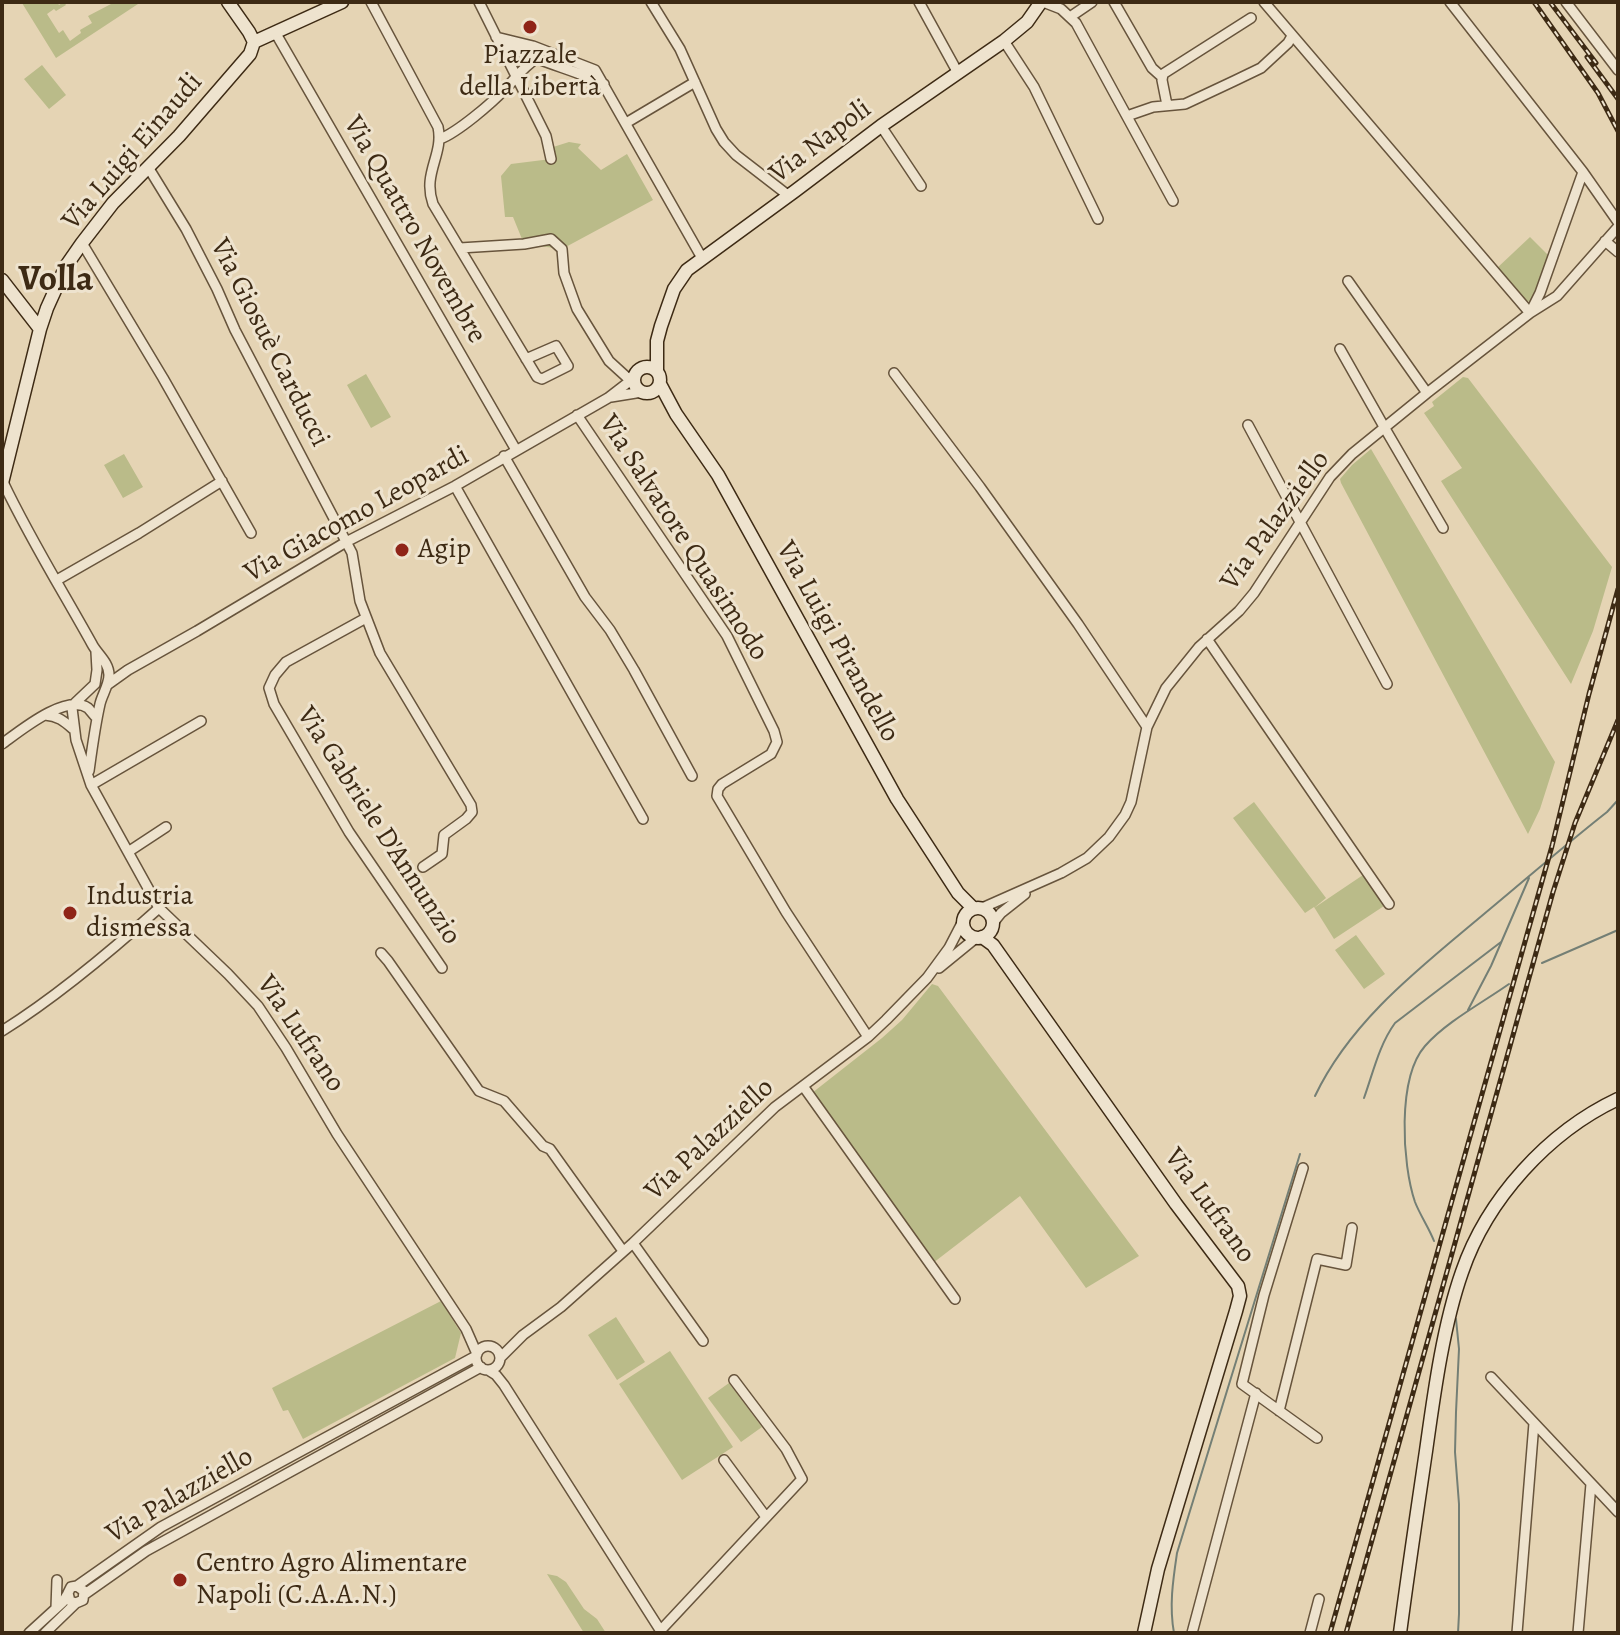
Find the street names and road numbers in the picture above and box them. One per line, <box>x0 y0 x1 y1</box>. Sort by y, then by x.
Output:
street label: Via Luigi Einaudi <box>56 67 210 237</box>
street label: Via Napoli <box>764 93 878 191</box>
street label: Via Quattro Novembre <box>335 110 493 350</box>
street label: Via Giosuè Carducci <box>202 233 336 453</box>
street label: Via Salvatore Quasimodo <box>591 409 775 667</box>
street label: Via Giacomo Leopardi <box>239 439 475 591</box>
street label: Via Palazziello <box>1214 445 1338 597</box>
street label: Via Luigi Pirandello <box>768 536 906 748</box>
street label: Via Gabriele D'Annunzio <box>289 701 467 951</box>
street label: Via Lufrano <box>249 969 351 1099</box>
street label: Via Palazziello <box>639 1072 781 1208</box>
street label: Via Lufrano <box>1156 1142 1262 1270</box>
street label: Via Palazziello <box>101 1440 259 1552</box>

